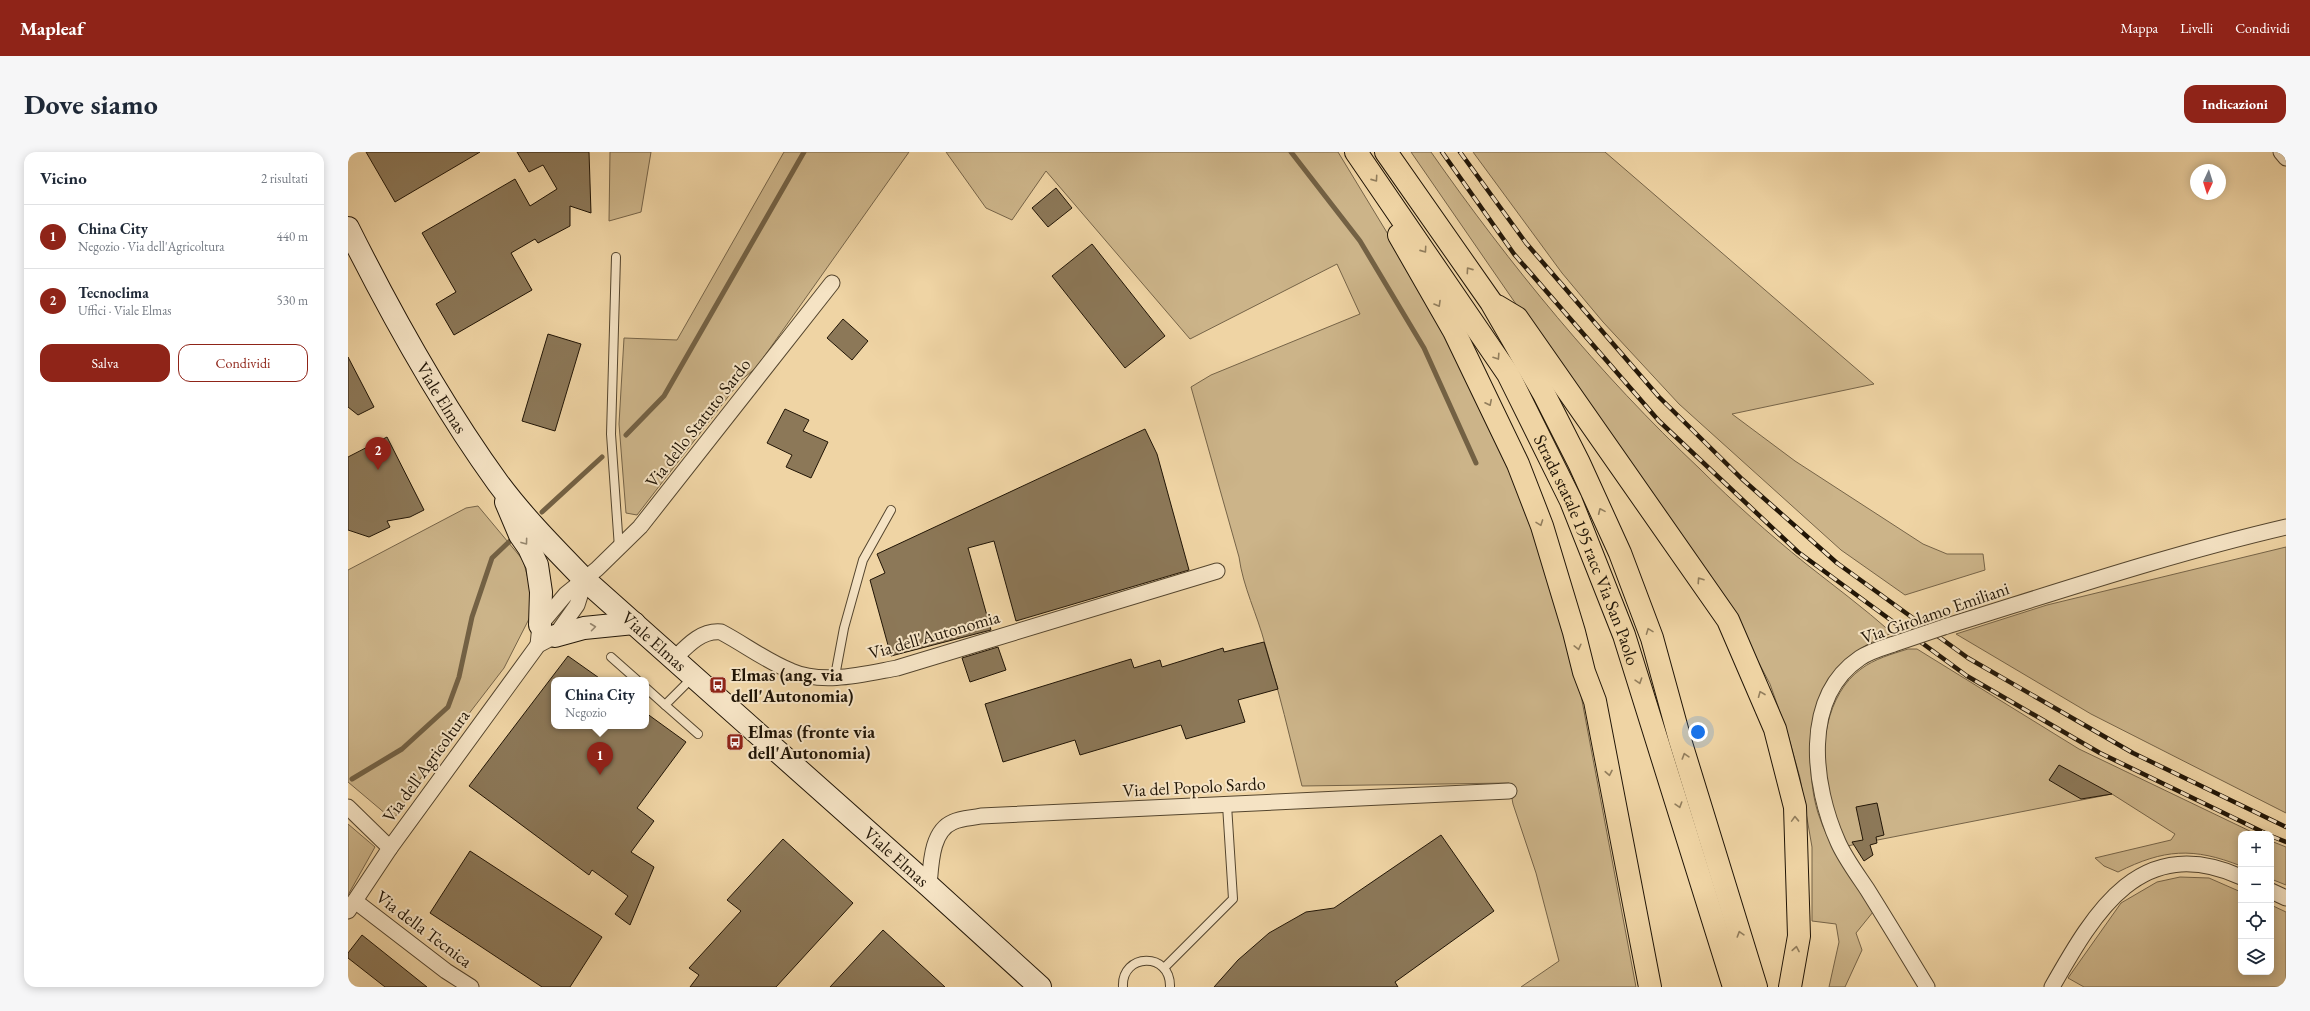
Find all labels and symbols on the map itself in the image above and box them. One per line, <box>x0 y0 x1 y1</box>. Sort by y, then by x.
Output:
north arrow <box>2190 164 2226 200</box>
one-way arrow <box>1370 175 1378 182</box>
one-way arrow <box>1419 245 1426 252</box>
one-way arrow <box>1466 267 1474 274</box>
one-way arrow <box>1434 300 1441 307</box>
street label: Via dello Statuto Sardo <box>640 353 755 492</box>
one-way arrow <box>1492 353 1499 360</box>
street label: Viale Elmas <box>411 358 473 438</box>
one-way arrow <box>1484 399 1492 407</box>
street label: Strada statale 195 racc Via San Paolo <box>1529 430 1645 668</box>
pin: 2 <box>365 437 391 470</box>
one-way arrow <box>1598 507 1606 515</box>
one-way arrow <box>1536 519 1544 526</box>
one-way arrow <box>520 537 527 544</box>
street label: Via Girolamo Emiliani <box>1858 576 2013 649</box>
one-way arrow <box>1698 577 1705 584</box>
street label: Via dell'Autonomia <box>865 605 1003 664</box>
street label: Viale Elmas <box>617 606 692 676</box>
one-way arrow <box>590 623 596 632</box>
one-way arrow <box>1646 628 1654 635</box>
one-way arrow <box>1573 643 1582 650</box>
place label: Elmas (ang. via dell'Autonomia) <box>731 663 854 707</box>
bus stop icon: Elmas (ang. via dell'Autonomia) <box>708 675 728 695</box>
one-way arrow <box>1635 677 1643 684</box>
one-way arrow <box>1758 691 1766 699</box>
street label: Via dell'Agricoltura <box>377 704 475 827</box>
place label: Elmas (fronte via dell'Autonomia) <box>748 720 875 764</box>
your location <box>1688 722 1708 742</box>
bus stop icon: Elmas (fronte via dell'Autonomia) <box>725 732 745 752</box>
pin: 1 <box>587 742 613 775</box>
one-way arrow <box>1681 753 1690 760</box>
one-way arrow <box>1604 770 1612 776</box>
street label: Via del Popolo Sardo <box>1122 771 1266 802</box>
one-way arrow <box>1674 801 1683 808</box>
one-way arrow <box>1791 816 1799 822</box>
street label: Viale Elmas <box>859 821 934 892</box>
street label: Via della Tecnica <box>372 885 478 973</box>
one-way arrow <box>1736 931 1744 938</box>
one-way arrow <box>1792 945 1800 952</box>

